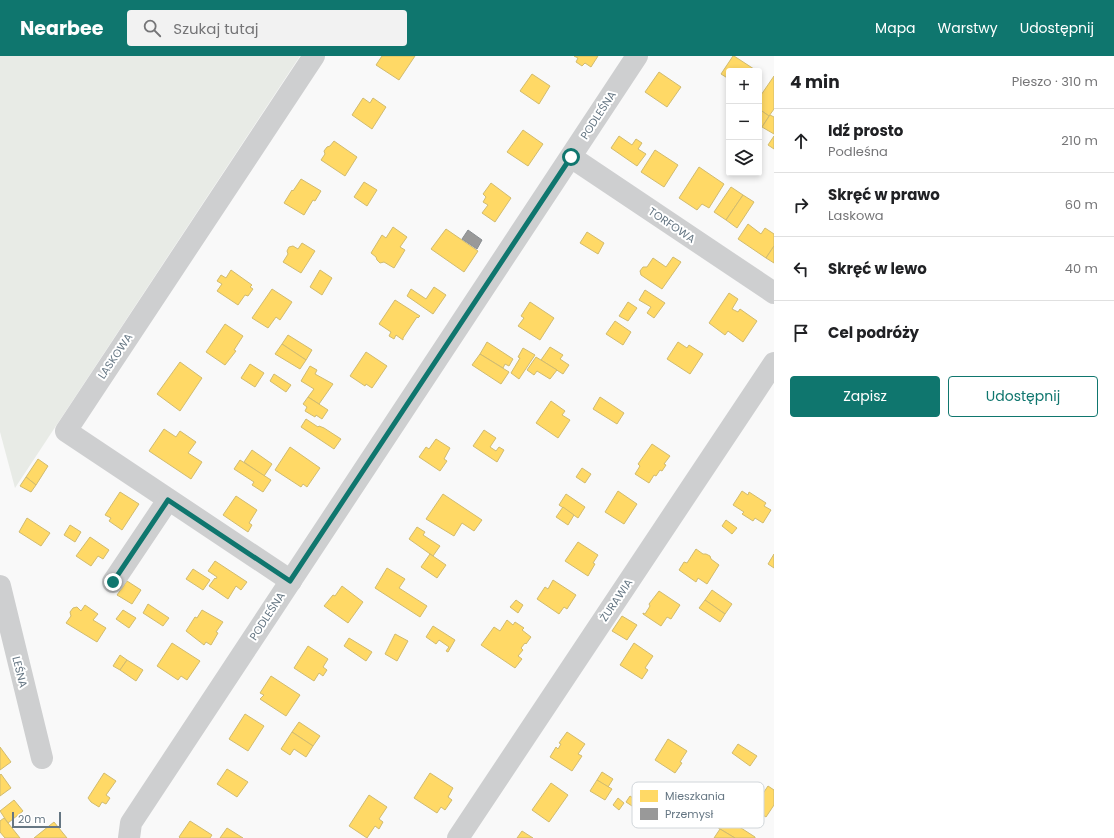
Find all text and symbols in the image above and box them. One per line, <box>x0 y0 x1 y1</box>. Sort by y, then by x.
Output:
search box <box>127 10 407 46</box>
text: Nearbee <box>20 15 103 42</box>
icon: search <box>141 17 163 39</box>
text: Szukaj tutaj <box>173 18 259 39</box>
text: Mapa <box>875 18 916 38</box>
text: Warstwy <box>938 18 998 38</box>
text: Udostępnij <box>1020 18 1094 38</box>
map controls <box>726 68 762 176</box>
button: + <box>726 68 762 104</box>
text: 4 min <box>790 70 840 94</box>
text: Pieszo · 310 m <box>1012 72 1098 91</box>
street label: PODLEŚNA <box>576 87 620 142</box>
button: − <box>726 104 762 140</box>
text: Idź prosto <box>828 120 903 141</box>
icon: ahead <box>790 130 812 152</box>
text: 210 m <box>1061 131 1098 150</box>
button: layers <box>726 140 762 176</box>
text: Podleśna <box>828 142 888 161</box>
route start <box>562 148 580 166</box>
text: Skręć w prawo <box>828 184 940 205</box>
icon: right <box>790 194 812 216</box>
text: 60 m <box>1065 195 1098 214</box>
street label: TORFOWA <box>645 203 699 247</box>
text: Laskowa <box>828 206 884 225</box>
icon: left <box>790 258 812 280</box>
text: Skręć w lewo <box>828 258 927 279</box>
text: 40 m <box>1065 259 1098 278</box>
icon: arrive <box>790 322 812 344</box>
text: Cel podróży <box>828 322 919 343</box>
street label: LASKOWA <box>94 329 136 382</box>
button: Zapisz <box>790 376 940 417</box>
button: Udostępnij <box>948 376 1098 417</box>
route end <box>104 573 122 591</box>
street label: ŻURAWIA <box>596 575 636 625</box>
street label: PODLEŚNA <box>245 588 289 643</box>
street label: LEŚNA <box>8 655 32 690</box>
legend <box>632 782 764 828</box>
text: Mieszkania <box>665 788 725 804</box>
text: Przemysł <box>665 806 714 822</box>
scale bar <box>12 810 61 829</box>
text: 20 m <box>18 811 46 827</box>

